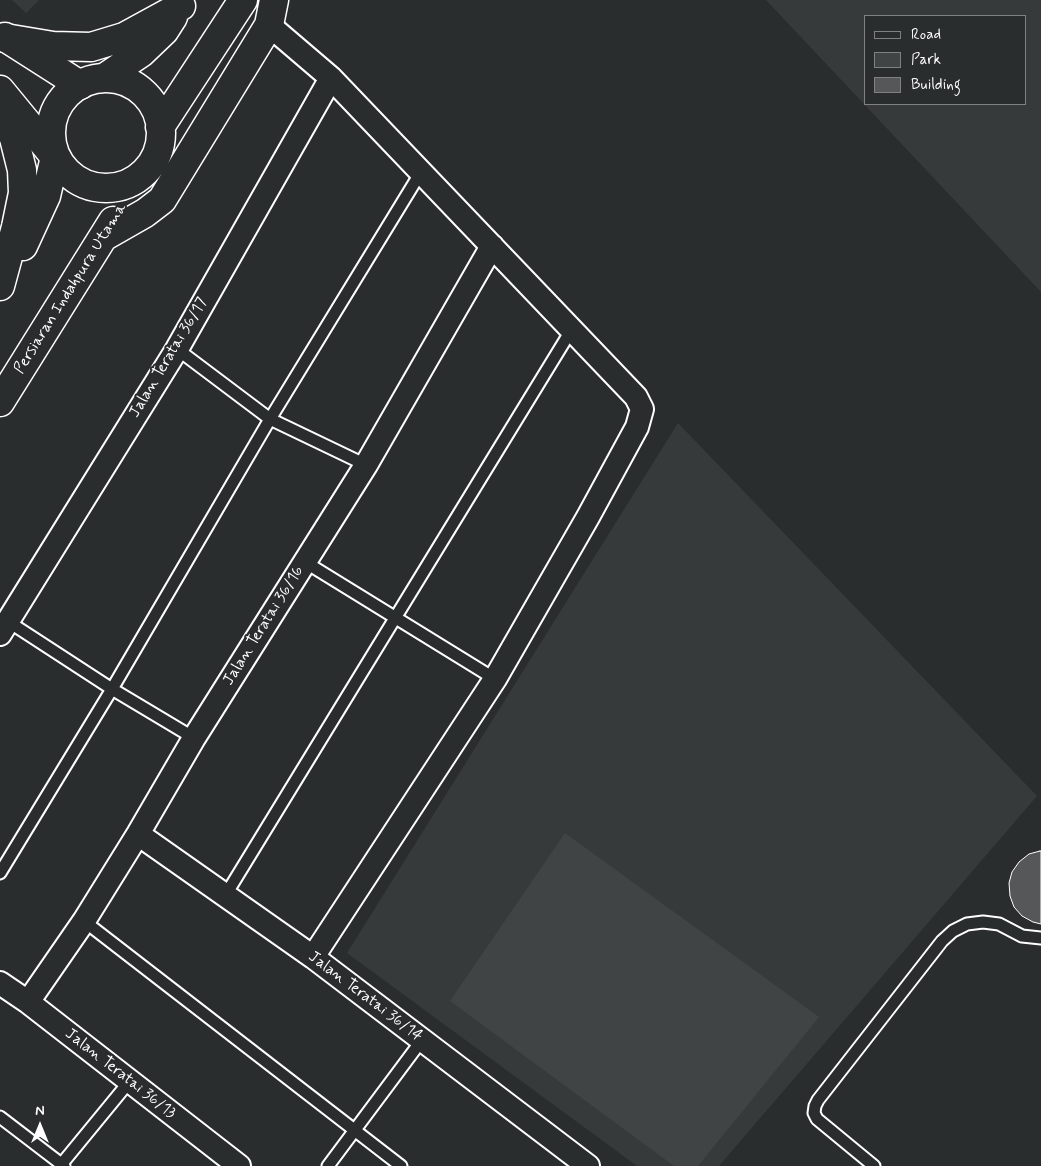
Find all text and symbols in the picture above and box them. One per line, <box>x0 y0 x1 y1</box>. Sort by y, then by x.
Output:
legend <box>864 15 1026 105</box>
text: Road <box>911 25 941 45</box>
text: Park <box>911 50 941 70</box>
text: Building <box>911 75 961 95</box>
street label: Persiaran Indahpura Utama <box>11 200 131 378</box>
street label: Jalan Teratai 36/17 <box>126 295 212 421</box>
street label: Jalan Teratai 36/16 <box>219 563 309 689</box>
street label: Jalan Teratai 36/14 <box>304 948 426 1046</box>
street label: Jalan Teratai 36/13 <box>61 1025 179 1123</box>
north arrow <box>15 1101 65 1151</box>
text: N <box>35 1102 45 1120</box>

